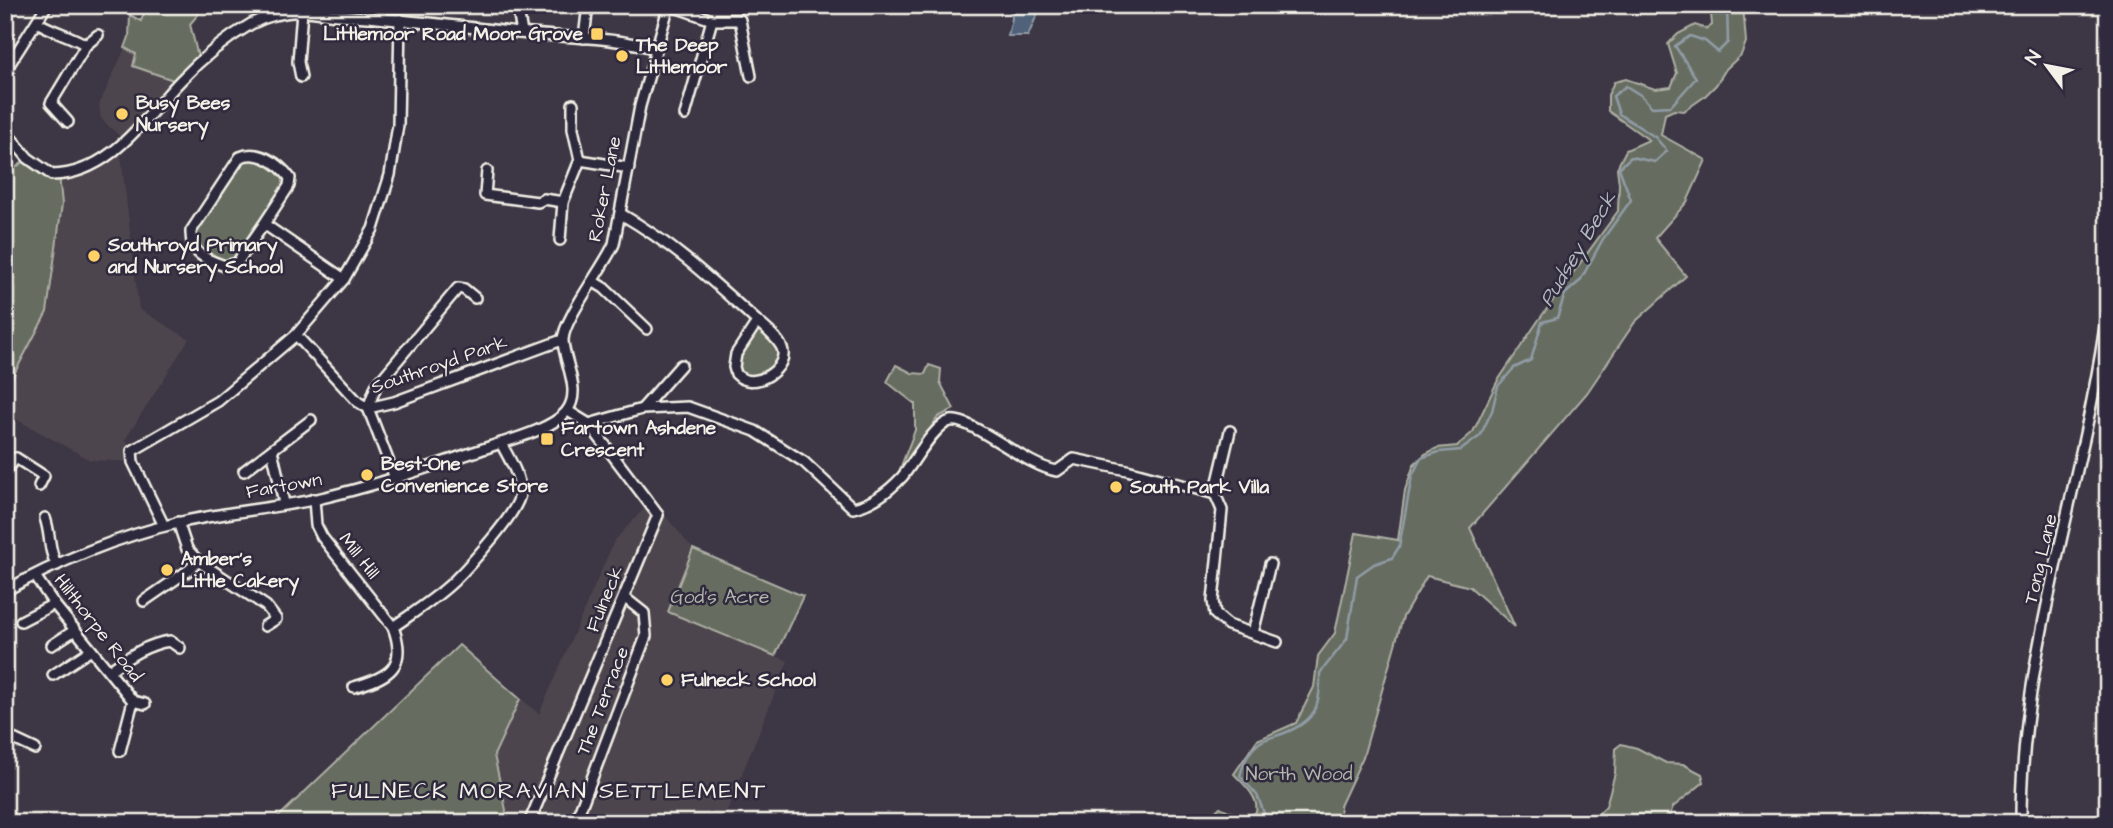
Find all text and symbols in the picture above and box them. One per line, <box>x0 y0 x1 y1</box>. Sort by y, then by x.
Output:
place label: Littlemoor Road Moor Grove <box>323 21 584 48</box>
marker: Littlemoor Road Moor Grove <box>589 26 605 42</box>
place label: The Deep Littlemoor <box>635 32 728 81</box>
north arrow <box>2011 32 2082 102</box>
text: N <box>2019 46 2049 70</box>
marker: The Deep Littlemoor <box>614 48 630 64</box>
place label: Busy Bees Nursery <box>136 90 231 140</box>
marker: Busy Bees Nursery <box>114 106 130 122</box>
street label: Roker Lane <box>582 134 628 244</box>
water label: Pudsey Beck <box>1532 185 1625 312</box>
place label: Southroyd Primary and Nursery School <box>107 232 283 282</box>
marker: Southroyd Primary and Nursery School <box>86 248 102 264</box>
street label: Southroyd Park <box>367 329 511 402</box>
place label: Fartown Ashdene Crescent <box>561 415 717 464</box>
marker: Fartown Ashdene Crescent <box>539 431 555 447</box>
place label: Best-One Convenience Store <box>381 451 549 500</box>
street label: Fartown <box>244 466 324 506</box>
marker: Best-One Convenience Store <box>359 467 375 483</box>
place label: South Park Villa <box>1129 474 1270 501</box>
marker: South Park Villa <box>1108 479 1124 495</box>
street label: Tong Lane <box>2017 511 2065 607</box>
street label: Mill Hill <box>332 527 386 585</box>
place label: Amber's Little Cakery <box>181 546 300 596</box>
marker: Amber's Little Cakery <box>159 562 175 578</box>
street label: Fulneck <box>580 562 631 636</box>
street label: Hillthorpe Road <box>47 568 149 688</box>
park label: God's Acre <box>671 584 769 611</box>
street label: The Terrace <box>570 643 636 759</box>
place label: Fulneck School <box>681 667 816 694</box>
marker: Fulneck School <box>659 672 675 688</box>
park label: North Wood <box>1246 761 1353 788</box>
district label: FULNECK MORAVIAN SETTLEMENT <box>331 775 767 807</box>

